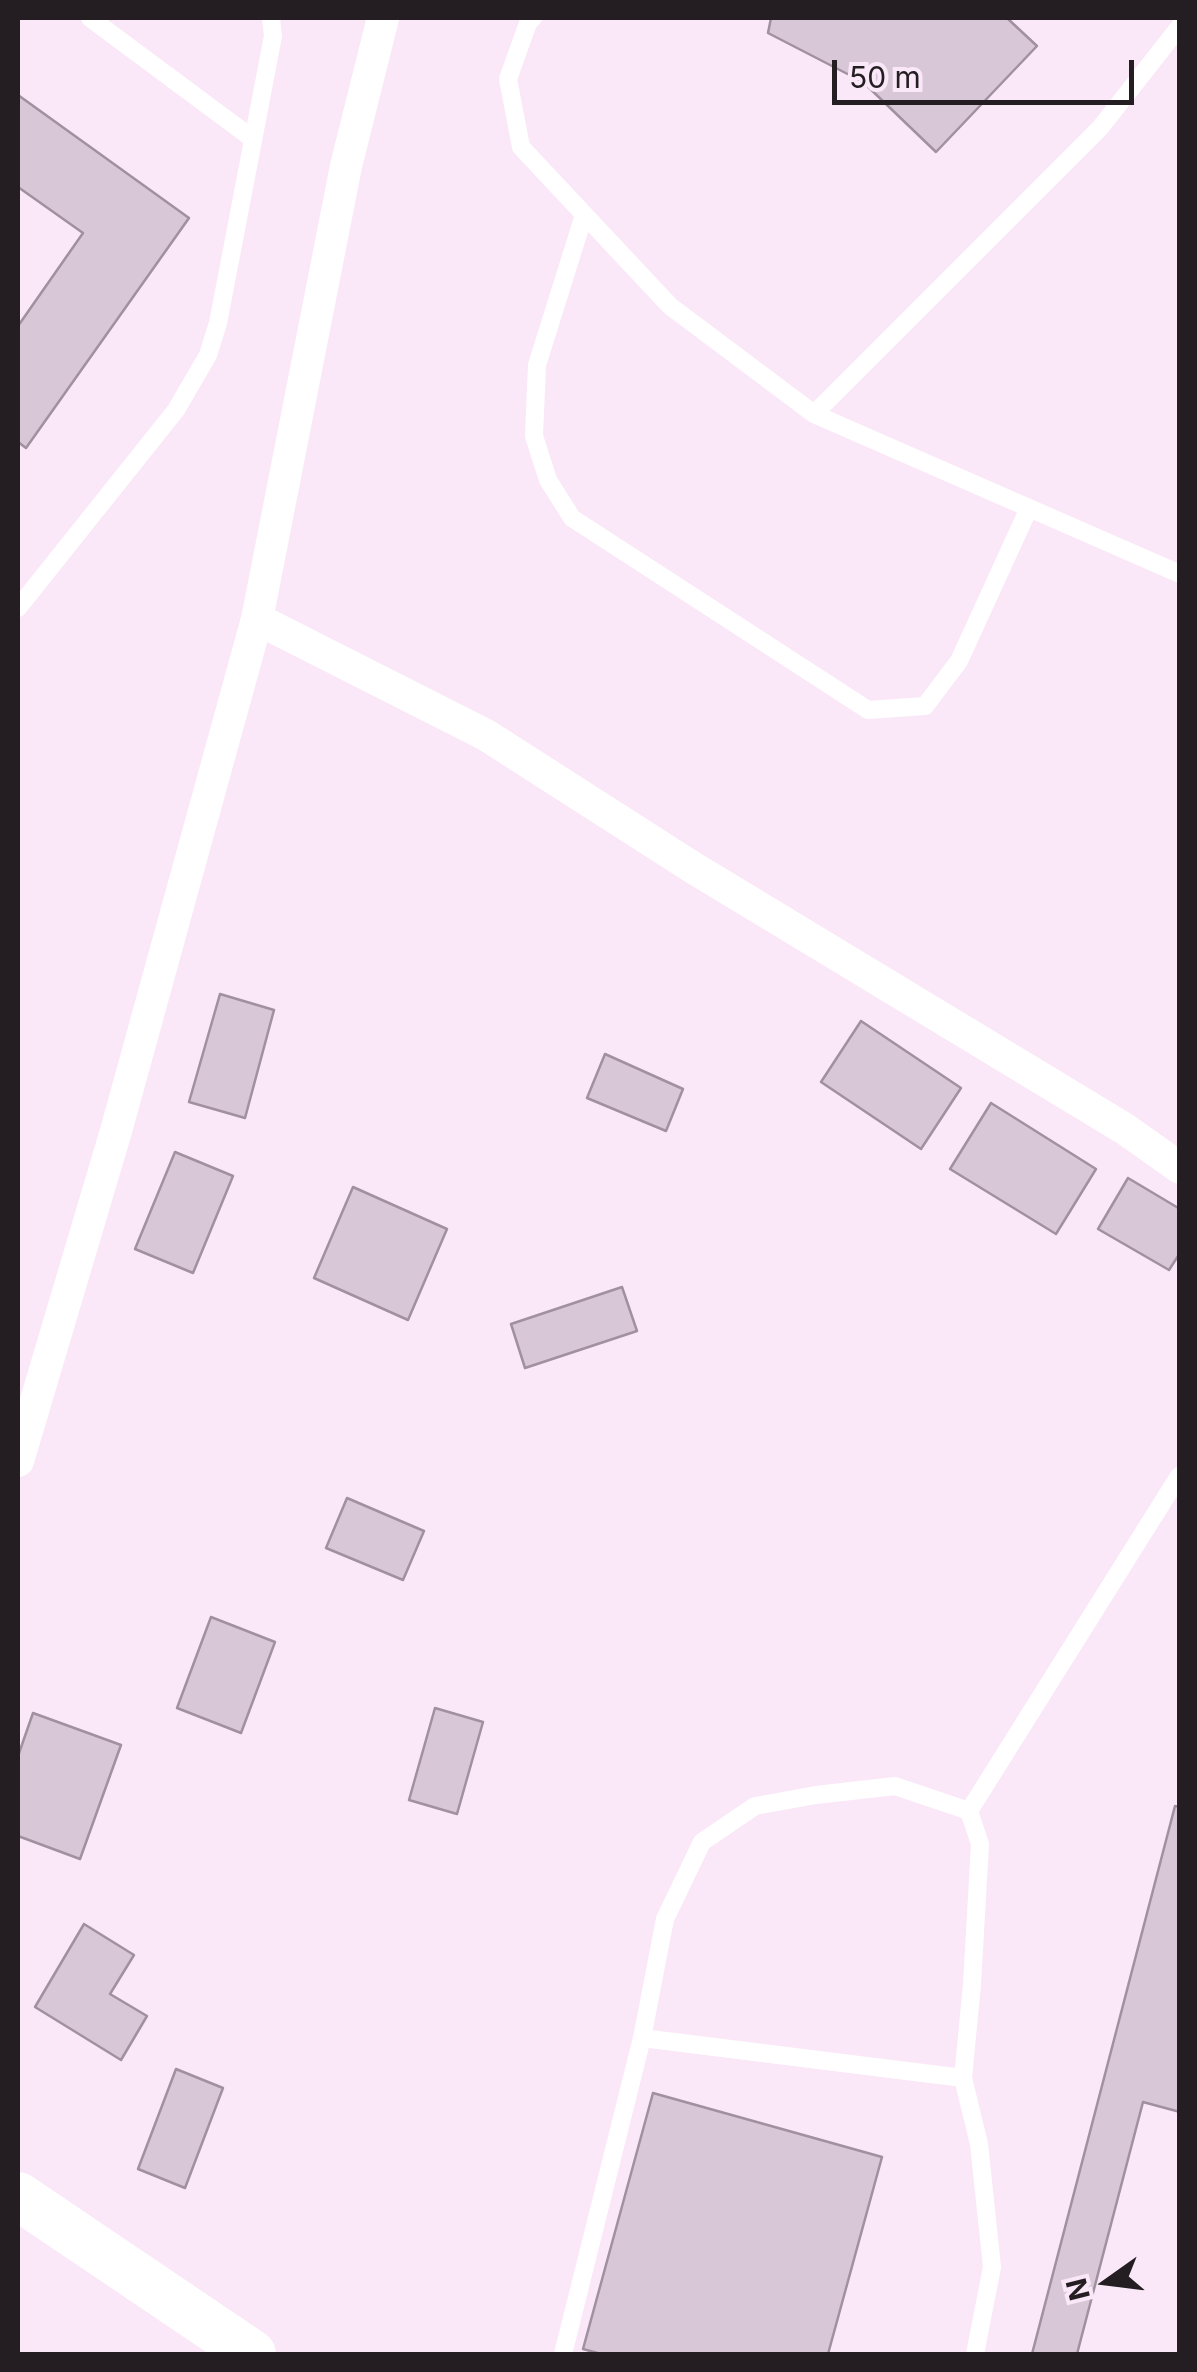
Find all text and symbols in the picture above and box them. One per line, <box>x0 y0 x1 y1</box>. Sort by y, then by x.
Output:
scale bar <box>837 40 1140 102</box>
text: 50 m <box>849 59 921 95</box>
north arrow <box>1057 2232 1157 2332</box>
text: N <box>1059 2275 1097 2304</box>

